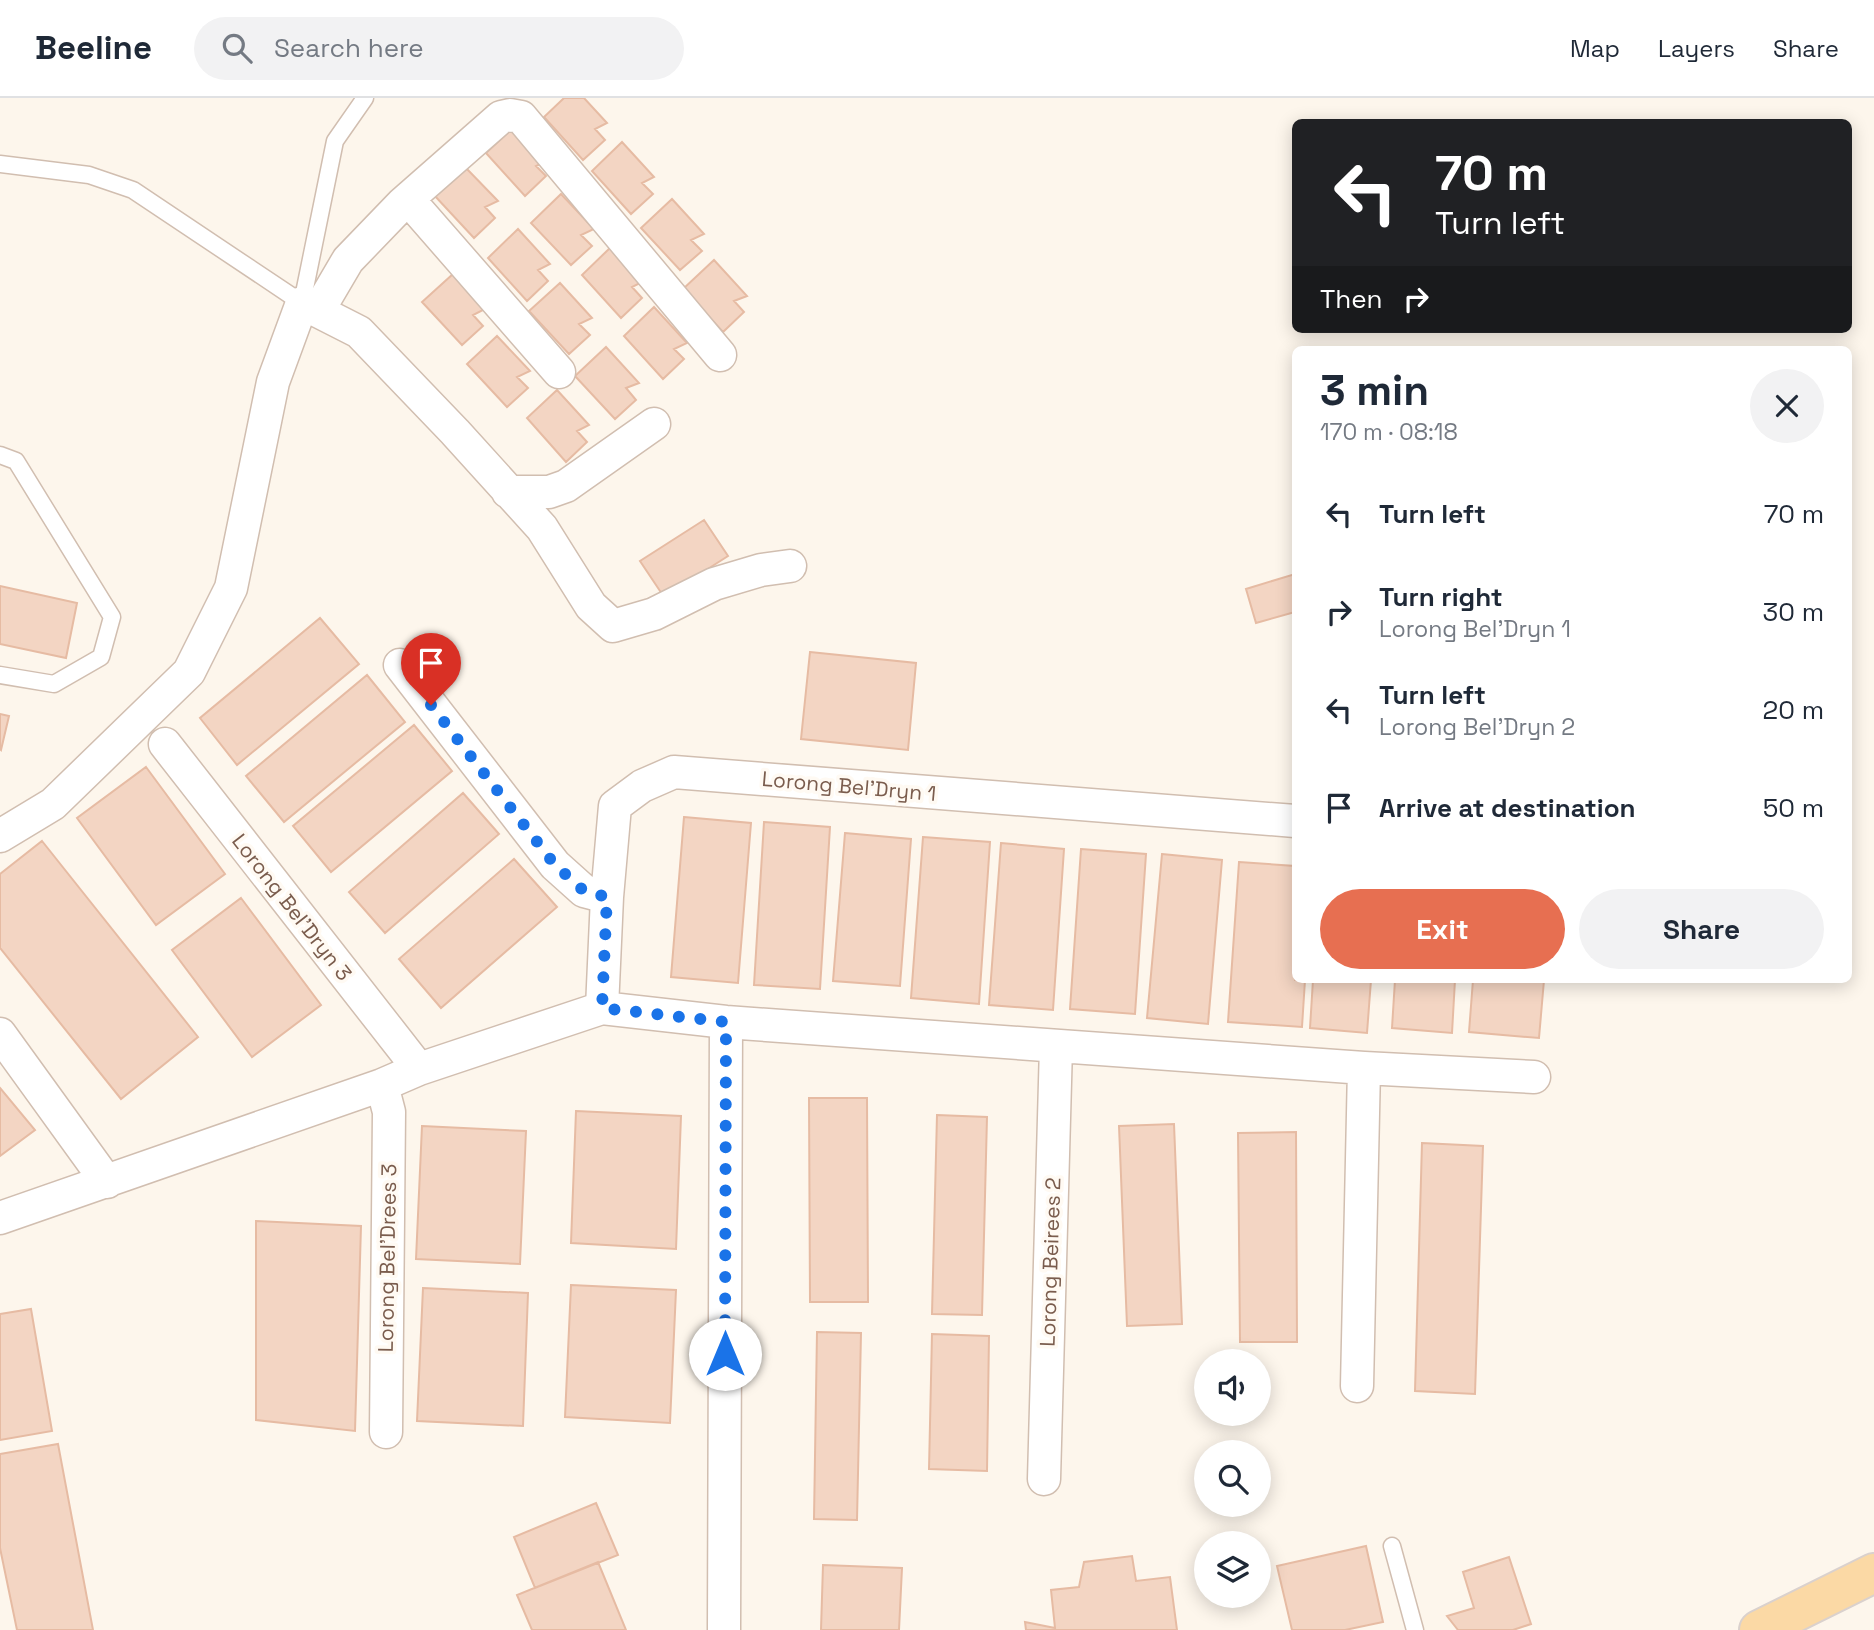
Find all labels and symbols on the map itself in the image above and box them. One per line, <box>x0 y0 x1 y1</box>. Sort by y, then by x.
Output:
pin <box>401 633 461 705</box>
street label: Lorong Bel'Dryn 1 <box>761 765 937 807</box>
street label: Lorong Bel'Dryn 3 <box>226 828 358 986</box>
street label: Lorong Bel'Drees 3 <box>372 1163 402 1353</box>
street label: Lorong Beirees 2 <box>1034 1177 1066 1347</box>
position arrow <box>688 1317 762 1391</box>

